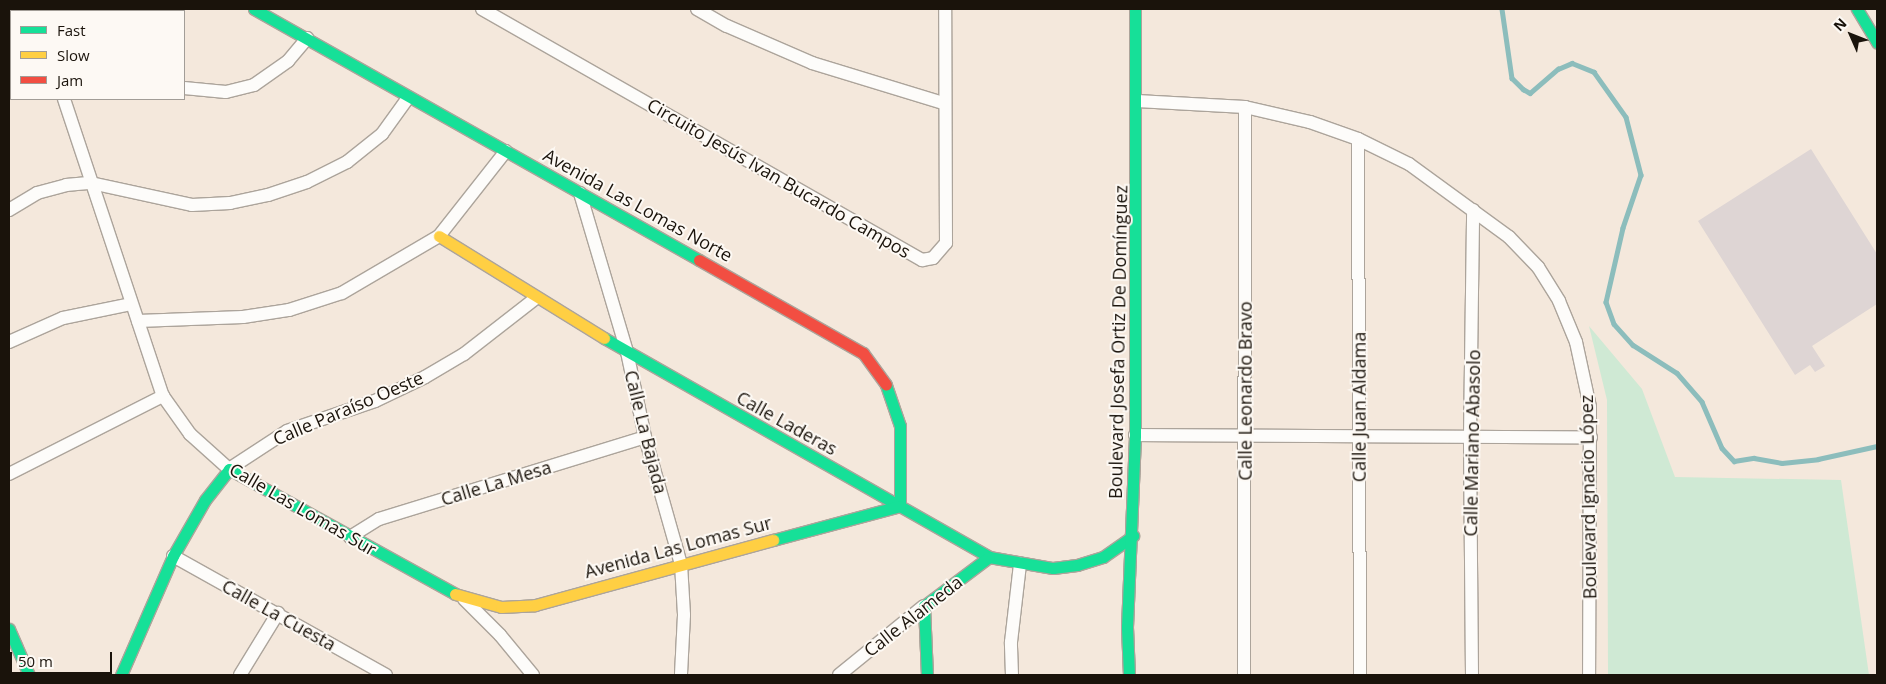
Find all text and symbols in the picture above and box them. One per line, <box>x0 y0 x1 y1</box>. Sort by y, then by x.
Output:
legend <box>10 10 185 100</box>
north arrow <box>1826 10 1876 60</box>
text: N <box>1829 14 1851 35</box>
text: Fast <box>57 20 86 40</box>
text: Slow <box>57 45 90 65</box>
text: Jam <box>57 70 83 90</box>
street label: Circuito Jesús Ivan Bucardo Campos <box>643 94 915 262</box>
street label: Avenida Las Lomas Norte <box>540 144 736 266</box>
street label: Boulevard Josefa Ortiz De Domínguez <box>1104 185 1132 499</box>
street label: Calle Leonardo Bravo <box>1234 301 1256 481</box>
street label: Calle Juan Aldama <box>1348 332 1370 482</box>
street label: Calle Mariano Abasolo <box>1460 349 1484 537</box>
street label: Calle Paraíso Oeste <box>270 367 426 449</box>
street label: Calle La Bajada <box>620 368 672 496</box>
street label: Calle Laderas <box>733 386 841 460</box>
street label: Boulevard Ignacio López <box>1575 395 1601 599</box>
street label: Calle La Mesa <box>438 456 554 510</box>
street label: Calle Las Lomas Sur <box>226 458 380 560</box>
street label: Avenida Las Lomas Sur <box>582 512 774 582</box>
street label: Calle Alameda <box>859 571 967 661</box>
street label: Calle La Cuesta <box>218 575 340 655</box>
scale bar <box>12 642 115 674</box>
text: 50 m <box>18 651 53 671</box>

